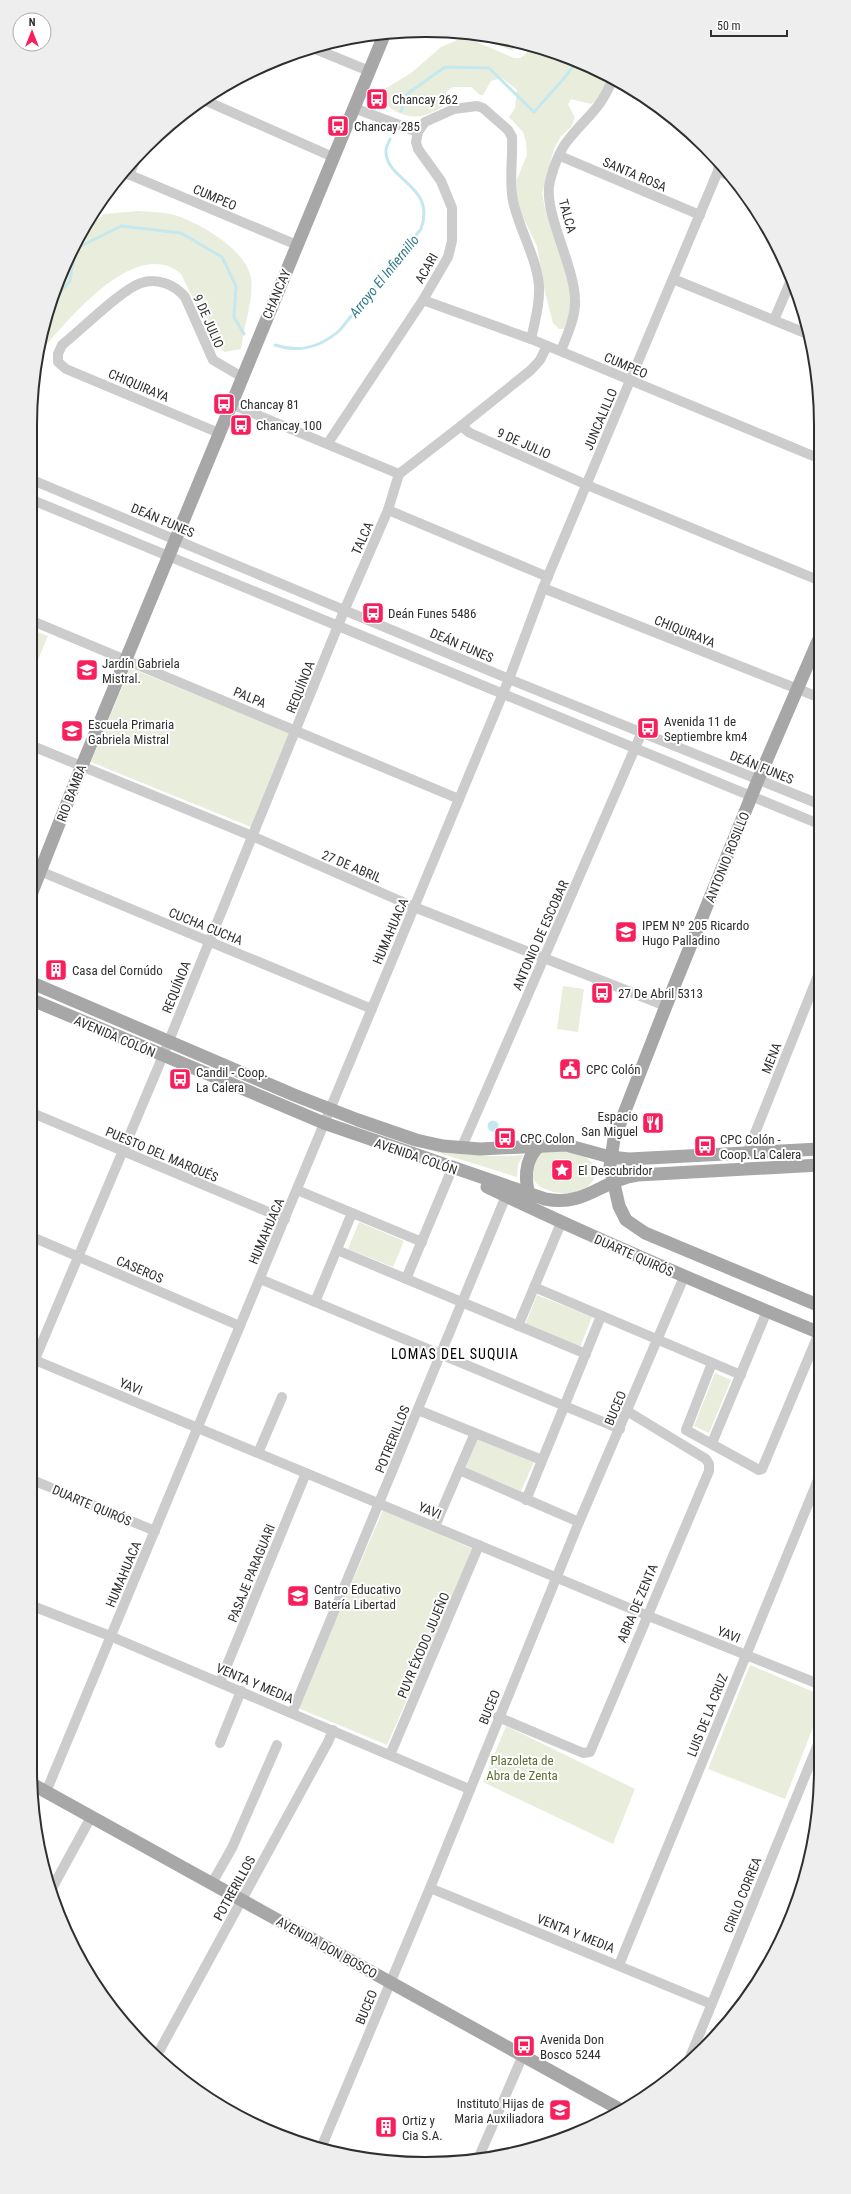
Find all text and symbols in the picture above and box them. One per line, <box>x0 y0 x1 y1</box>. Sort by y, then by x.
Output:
north arrow <box>12 12 52 52</box>
scale bar <box>711 12 787 38</box>
text: N <box>29 16 36 29</box>
text: 50 m <box>717 19 741 33</box>
bus stop icon: Chancay 262 <box>364 86 390 112</box>
place label: Chancay 262 <box>392 92 458 107</box>
bus stop icon: Chancay 285 <box>325 113 351 139</box>
place label: Chancay 285 <box>354 119 420 134</box>
street label: SANTA ROSA <box>601 154 669 195</box>
street label: CUMPEO <box>191 182 239 213</box>
street label: TALCA <box>556 198 580 235</box>
water label: Arroyo El Infiernillo <box>345 232 422 321</box>
street label: ACARI <box>412 250 441 286</box>
street label: CHANCAY <box>259 267 294 321</box>
street label: 9 DE JULIO <box>190 292 227 350</box>
street label: CUMPEO <box>602 350 650 381</box>
street label: CHIQUIRAYA <box>106 366 172 405</box>
street label: JUNCALILLO <box>581 386 620 452</box>
bus stop icon: Chancay 81 <box>211 391 237 417</box>
place label: Chancay 81 <box>240 397 300 412</box>
bus stop icon: Chancay 100 <box>228 412 254 438</box>
place label: Chancay 100 <box>256 418 322 433</box>
street label: 9 DE JULIO <box>495 425 553 462</box>
street label: DEÁN FUNES <box>129 500 197 541</box>
street label: TALCA <box>349 519 377 557</box>
bus stop icon: Deán Funes 5486 <box>360 600 386 626</box>
place label: Deán Funes 5486 <box>388 606 476 621</box>
street label: CHIQUIRAYA <box>652 612 718 651</box>
street label: DEÁN FUNES <box>428 625 496 666</box>
place label: Jardín Gabriela Mistral. <box>102 656 180 686</box>
school or university icon: Jardín Gabriela Mistral. <box>74 657 100 683</box>
street label: REQUÍNOA <box>283 658 318 715</box>
street label: PALPA <box>231 684 269 711</box>
place label: Avenida 11 de Septiembre km4 <box>664 714 748 744</box>
bus stop icon: Avenida 11 de Septiembre km4 <box>635 715 661 741</box>
place label: Escuela Primaria Gabriela Mistral <box>88 717 174 747</box>
school or university icon: Escuela Primaria Gabriela Mistral <box>59 718 85 744</box>
street label: DEÁN FUNES <box>728 748 796 787</box>
street label: RIO BAMBA <box>54 762 89 824</box>
street label: ANTONIO ROSILLO <box>702 810 753 905</box>
street label: 27 DE ABRIL <box>320 847 384 886</box>
street label: ANTONIO DE ESCOBAR <box>509 878 571 992</box>
street label: HUMAHUACA <box>370 895 411 966</box>
street label: CUCHA CUCHA <box>167 905 245 948</box>
place label: IPEM Nº 205 Ricardo Hugo Palladino <box>642 918 749 948</box>
school or university icon: IPEM Nº 205 Ricardo Hugo Palladino <box>613 919 639 945</box>
building icon: Casa del Cornúdo <box>43 957 69 983</box>
street label: REQUÍNOA <box>159 958 194 1015</box>
place label: Casa del Cornúdo <box>72 963 163 978</box>
bus stop icon: 27 De Abril 5313 <box>589 980 615 1006</box>
place label: 27 De Abril 5313 <box>618 986 703 1001</box>
street label: AVENIDA COLÓN <box>72 1013 158 1060</box>
street label: MENA <box>759 1040 785 1076</box>
public building icon: CPC Colón <box>557 1056 583 1082</box>
place label: CPC Colón <box>586 1062 641 1077</box>
place label: Candil - Coop. La Calera <box>196 1065 268 1095</box>
bus stop icon: Candil - Coop. La Calera <box>167 1066 193 1092</box>
place label: Espacio San Miguel <box>581 1109 638 1139</box>
restaurant icon: Espacio San Miguel <box>640 1110 666 1136</box>
street label: PUESTO DEL MARQUÉS <box>103 1124 221 1185</box>
bus stop icon: CPC Colon <box>492 1125 518 1151</box>
place label: CPC Colon <box>520 1131 575 1146</box>
place label: CPC Colón - Coop. La Calera <box>720 1132 801 1162</box>
bus stop icon: CPC Colón - Coop. La Calera <box>692 1133 718 1159</box>
street label: AVENIDA COLÓN <box>372 1135 459 1178</box>
place icon: El Descubridor <box>549 1157 575 1183</box>
place label: El Descubridor <box>578 1163 652 1178</box>
street label: HUMAHUACA <box>246 1195 287 1266</box>
street label: DUARTE QUIRÓS <box>592 1231 676 1280</box>
street label: CASEROS <box>114 1253 166 1286</box>
district label: LOMAS DEL SUQUIA <box>391 1346 519 1362</box>
street label: YAVI <box>117 1375 145 1398</box>
street label: BUCEO <box>602 1389 629 1428</box>
street label: POTRERILLOS <box>372 1403 413 1475</box>
street label: DUARTE QUIRÓS <box>50 1482 134 1529</box>
street label: YAVI <box>416 1499 444 1522</box>
street label: PASAJE PARAGUARI <box>225 1522 278 1624</box>
street label: HUMAHUACA <box>103 1538 144 1609</box>
street label: ABRA DE ZENTA <box>614 1561 661 1645</box>
place label: Centro Educativo Batería Libertad <box>314 1582 401 1612</box>
school or university icon: Centro Educativo Batería Libertad <box>285 1583 311 1609</box>
street label: PUVR ÉXODO JUJEÑO <box>393 1590 453 1700</box>
street label: YAVI <box>715 1623 743 1646</box>
street label: VENTA Y MEDIA <box>214 1660 296 1707</box>
street label: LUIS DE LA CRUZ <box>684 1671 731 1759</box>
street label: BUCEO <box>476 1687 503 1727</box>
park label: Plazoleta de Abra de Zenta <box>486 1753 558 1783</box>
street label: POTRERILLOS <box>211 1853 258 1923</box>
street label: CIRILO CORREA <box>720 1855 765 1935</box>
street label: VENTA Y MEDIA <box>535 1911 617 1956</box>
street label: AVENIDA DON BOSCO <box>274 1914 380 1981</box>
street label: BUCEO <box>353 1988 380 2027</box>
place label: Avenida Don Bosco 5244 <box>540 2032 604 2062</box>
bus stop icon: Avenida Don Bosco 5244 <box>511 2033 537 2059</box>
place label: Instituto Hijas de Maria Auxiliadora <box>454 2096 544 2126</box>
school or university icon: Instituto Hijas de Maria Auxiliadora <box>547 2097 573 2123</box>
place label: Ortiz y Cia S.A. <box>402 2113 443 2143</box>
building icon: Ortiz y Cia S.A. <box>373 2114 399 2140</box>

